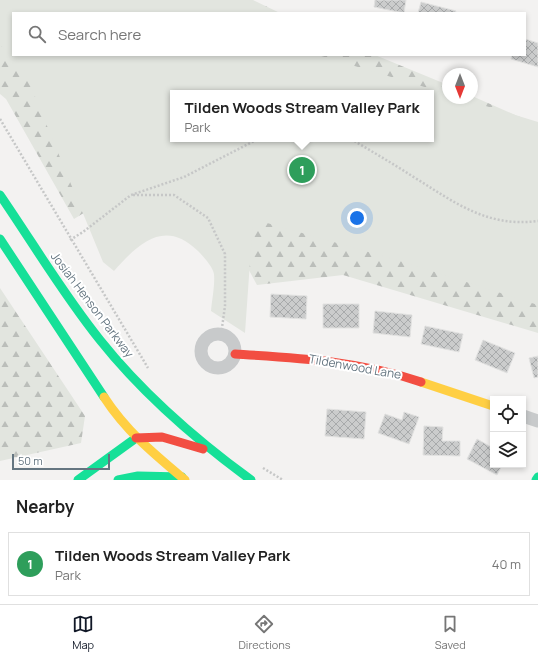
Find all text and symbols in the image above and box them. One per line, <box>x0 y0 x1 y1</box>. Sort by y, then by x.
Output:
search box <box>12 12 526 56</box>
icon: search <box>26 23 48 45</box>
text: Search here <box>58 24 141 45</box>
north arrow <box>442 68 478 104</box>
popup <box>170 90 434 142</box>
text: Tilden Woods Stream Valley Park <box>184 97 420 118</box>
text: Park <box>184 118 210 136</box>
pin: 1 <box>289 155 315 185</box>
your location <box>347 208 367 228</box>
street label: Josiah Henson Parkway <box>47 248 138 362</box>
street label: Tildenwood Lane <box>308 350 403 383</box>
map controls <box>490 396 526 468</box>
button: locate <box>490 396 526 432</box>
button: layers <box>490 432 526 468</box>
scale bar <box>12 452 110 471</box>
text: 50 m <box>18 453 43 468</box>
text: Nearby <box>16 495 74 518</box>
text: Tilden Woods Stream Valley Park <box>55 545 290 566</box>
text: 1 <box>27 555 33 573</box>
text: 40 m <box>492 555 521 573</box>
text: Park <box>55 566 81 584</box>
tab: Map <box>72 613 94 652</box>
tab: Directions <box>238 613 291 652</box>
tab: Saved <box>435 613 466 652</box>

